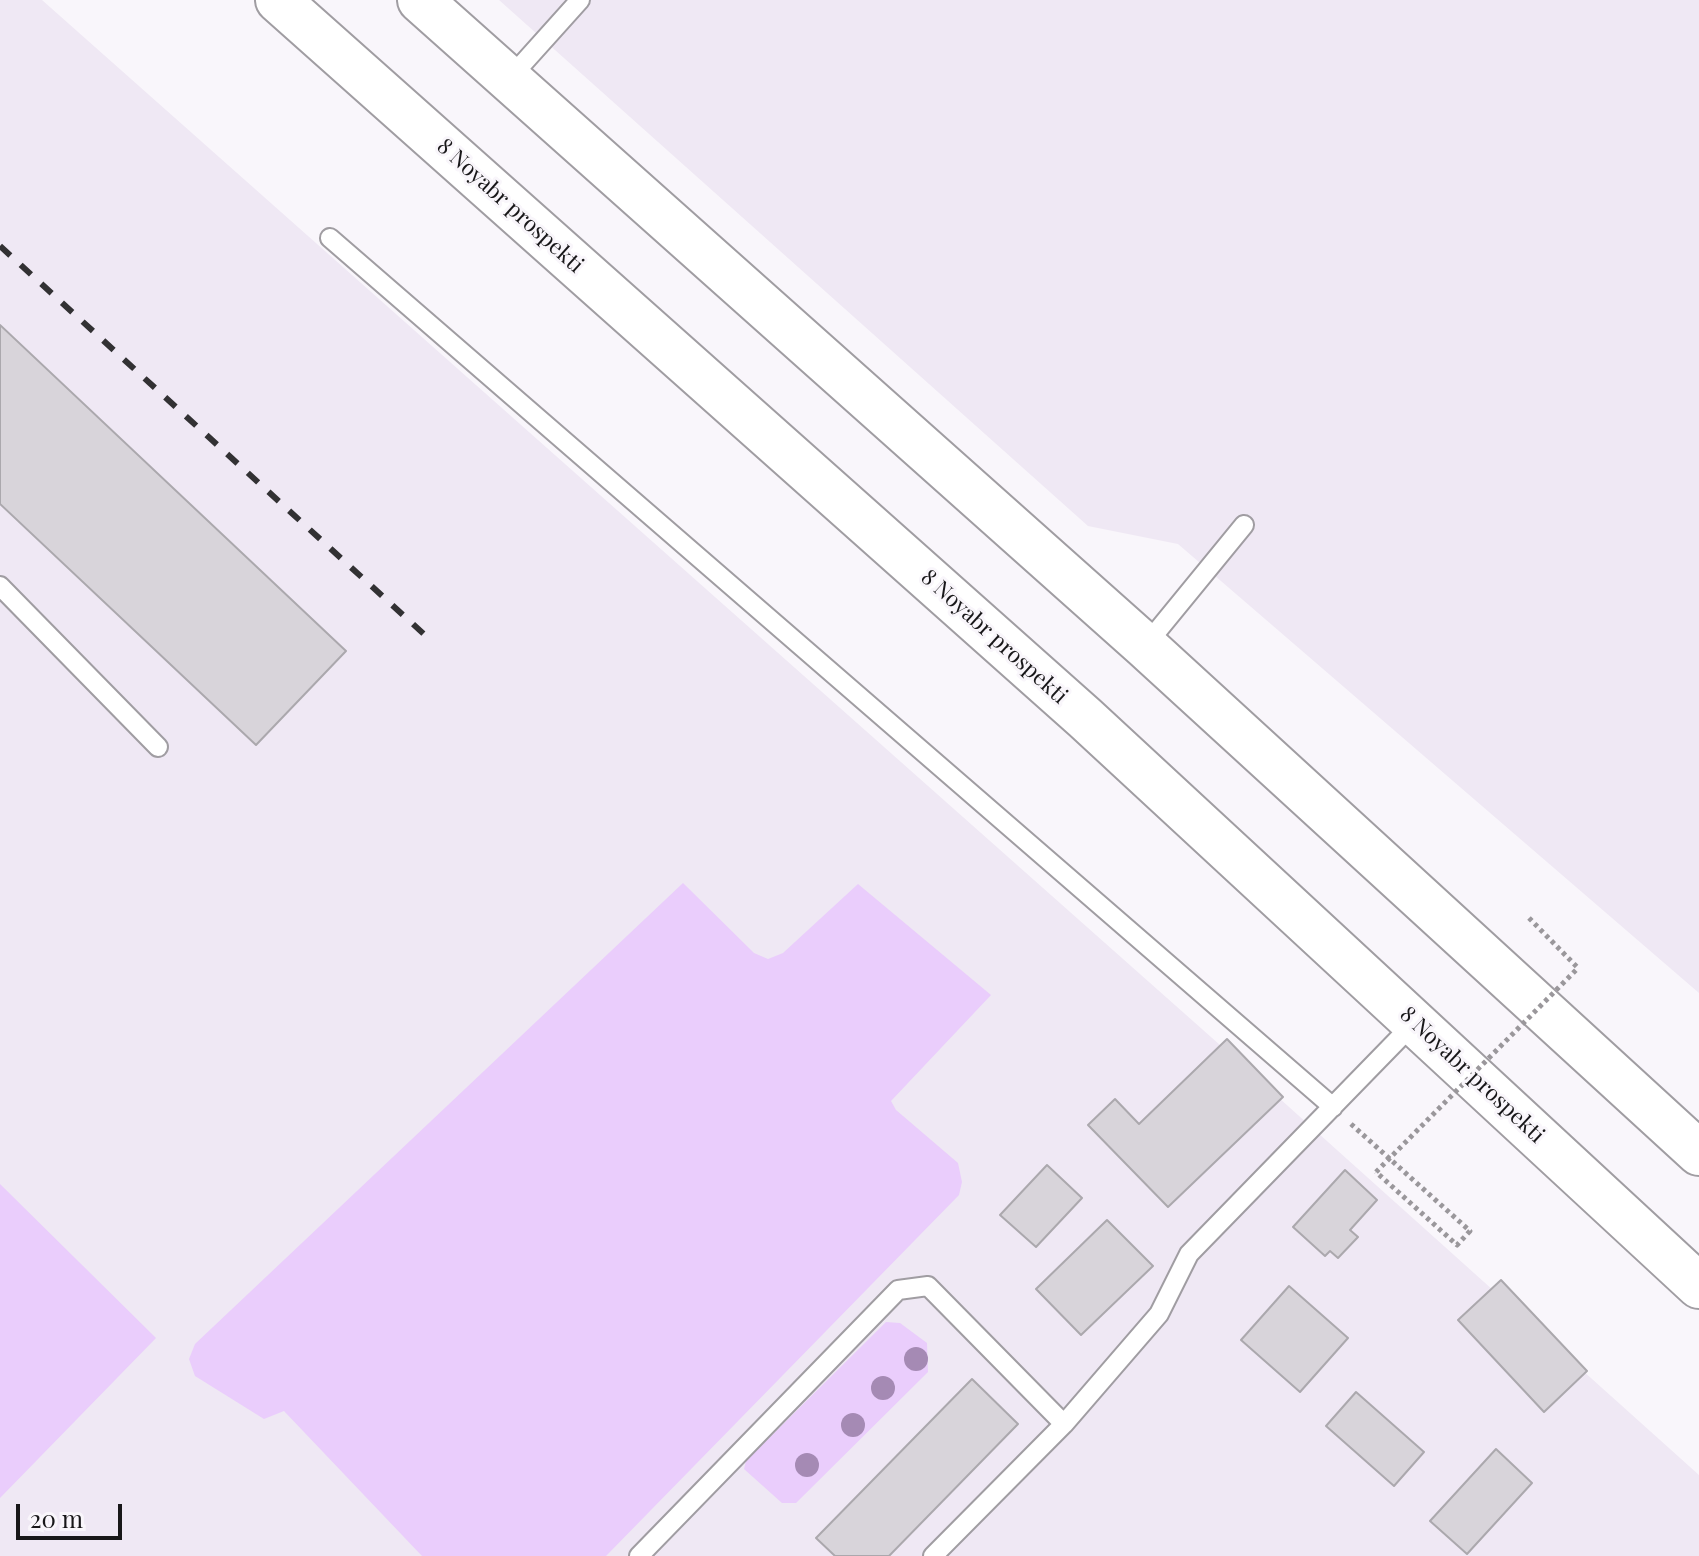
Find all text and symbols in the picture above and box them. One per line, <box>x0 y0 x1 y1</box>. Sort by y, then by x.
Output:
street label: 8 Noyabr prospekti <box>431 133 589 279</box>
street label: 8 Noyabr prospekti <box>915 564 1073 710</box>
street label: 8 Noyabr prospekti <box>1394 1001 1550 1149</box>
scale bar <box>20 1488 126 1538</box>
text: 20 m <box>30 1502 83 1534</box>

